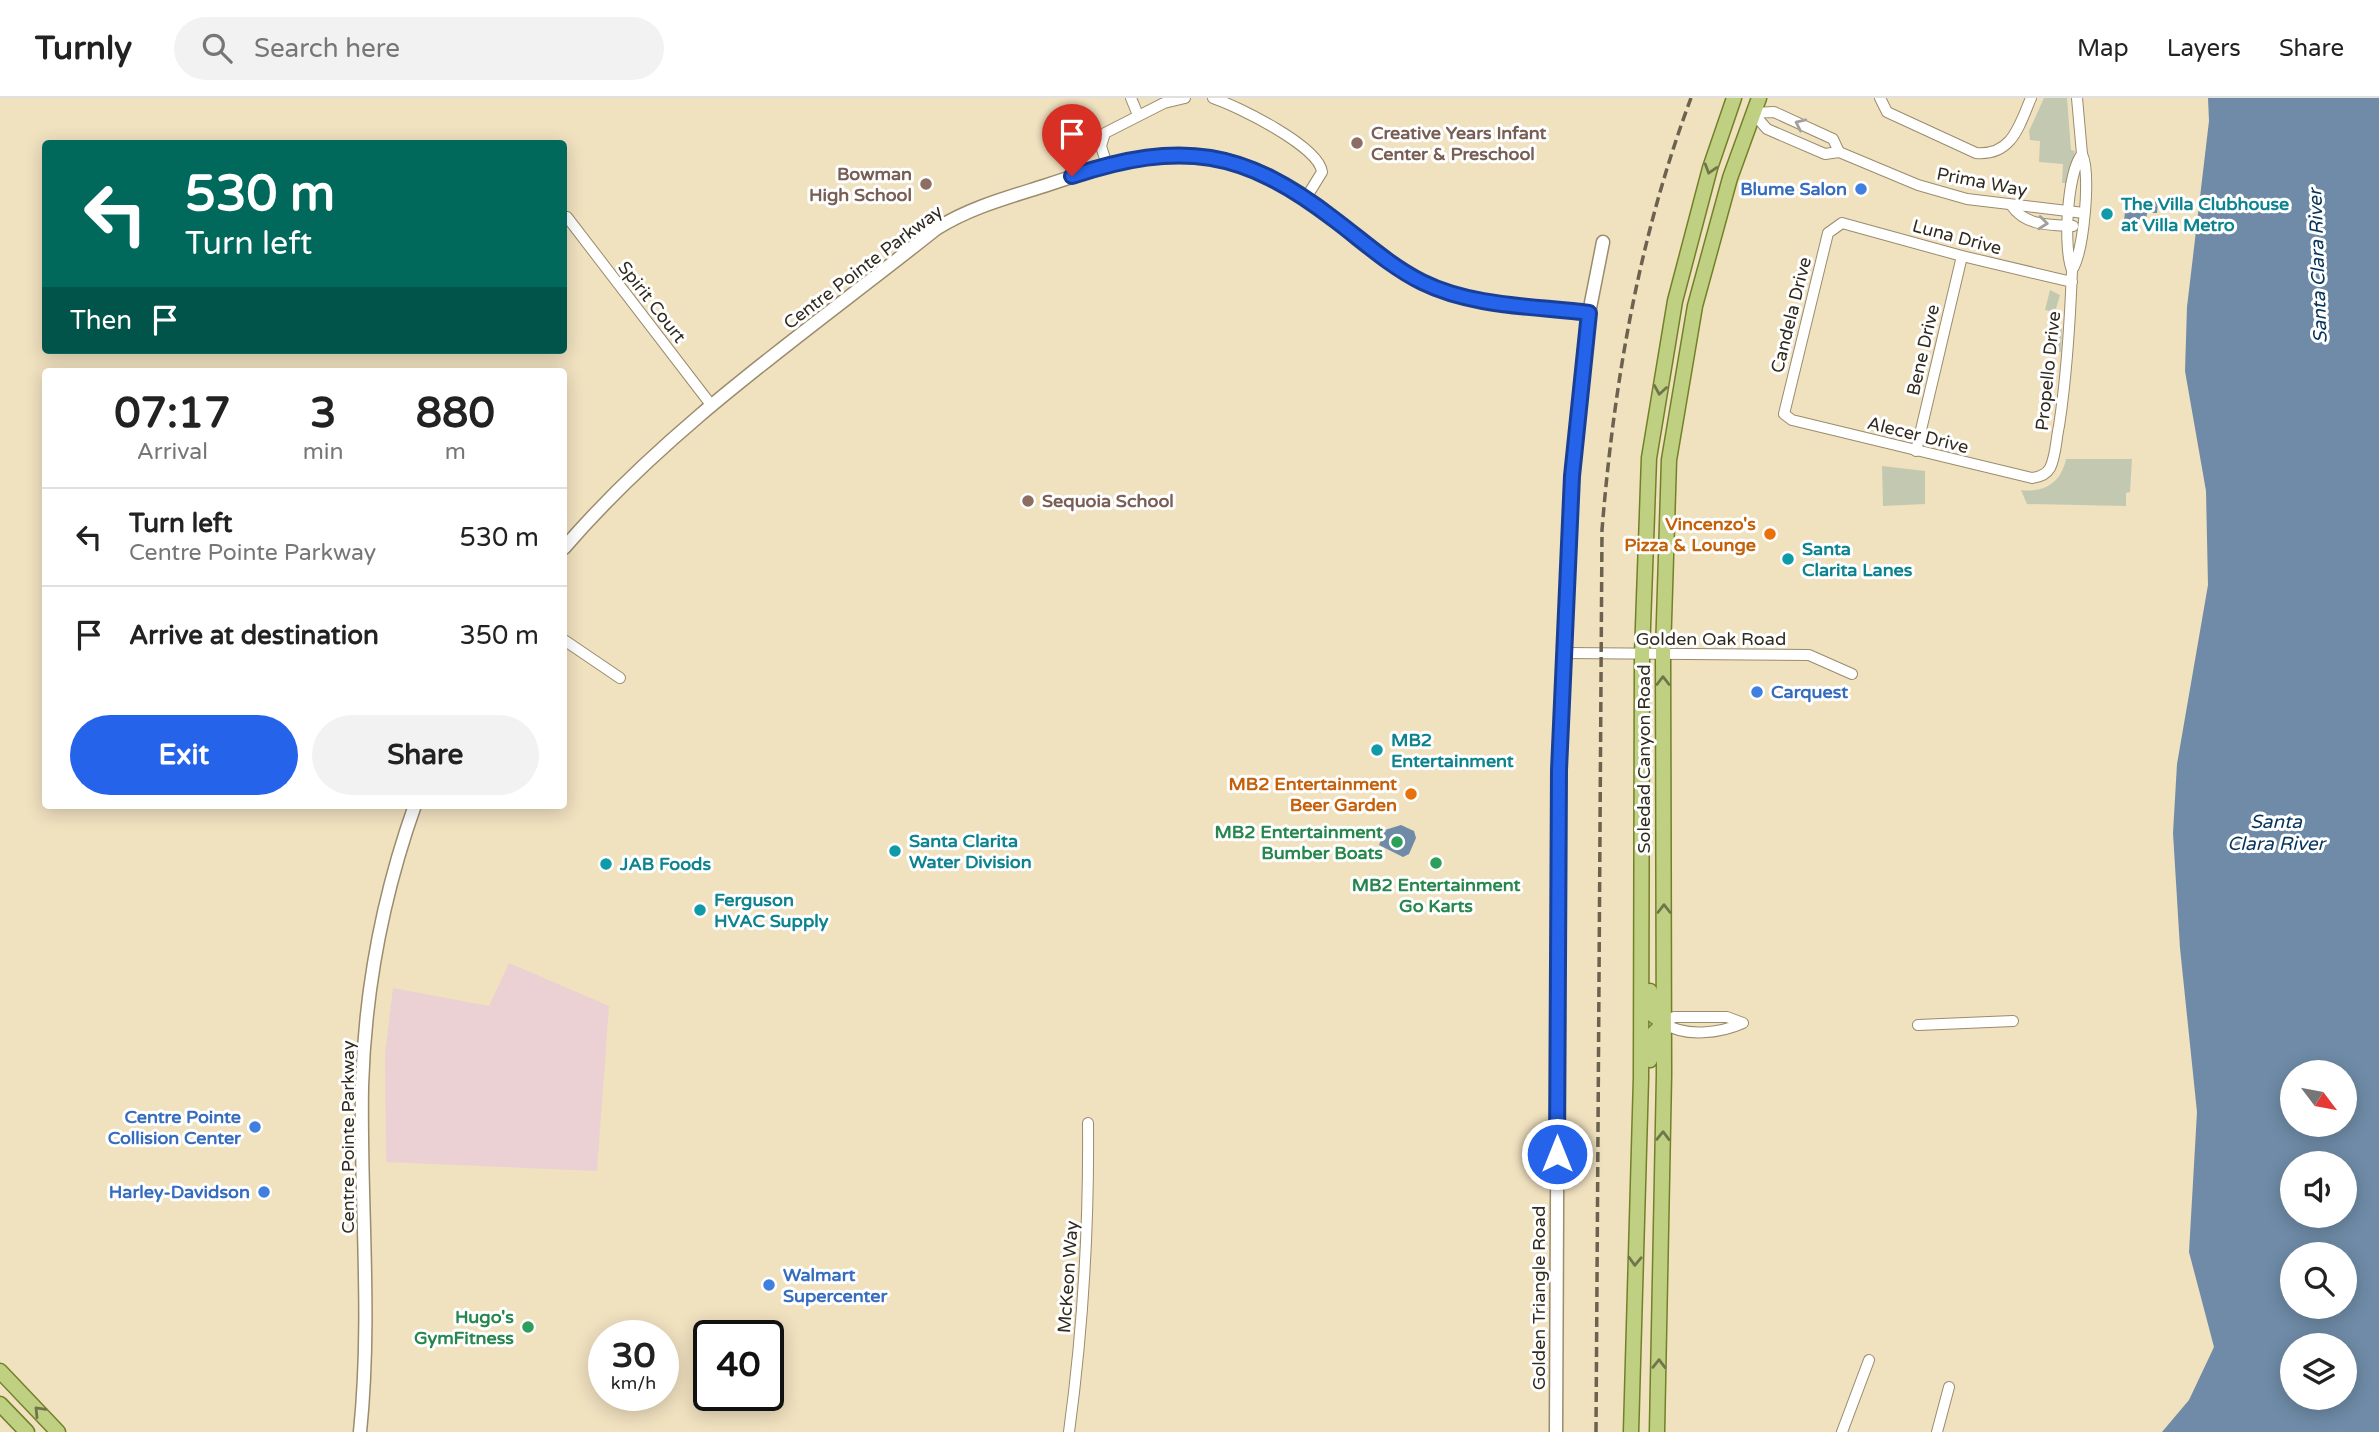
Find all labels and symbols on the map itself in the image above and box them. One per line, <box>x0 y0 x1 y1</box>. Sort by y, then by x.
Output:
pin <box>1042 104 1102 176</box>
one-way arrow <box>1795 118 1807 132</box>
place label: Creative Years Infant Center & Preschool <box>1371 122 1547 165</box>
marker: Creative Years Infant Center & Preschool <box>1349 135 1365 151</box>
one-way arrow <box>1704 162 1718 174</box>
street label: Prima Way <box>1935 162 2029 202</box>
place label: Bowman High School <box>809 163 912 206</box>
marker: Bowman High School <box>918 176 934 192</box>
place label: Blume Salon <box>1740 178 1847 200</box>
marker: Blume Salon <box>1853 181 1869 197</box>
water label: Santa Clara River <box>2304 186 2332 344</box>
place label: The Villa Clubhouse at Villa Metro <box>2120 193 2289 236</box>
street label: Centre Pointe Parkway <box>779 200 947 334</box>
marker: The Villa Clubhouse at Villa Metro <box>2099 206 2115 222</box>
street label: Luna Drive <box>1910 215 2004 259</box>
one-way arrow <box>2037 216 2049 231</box>
street label: Candela Drive <box>1766 255 1816 375</box>
street label: Spirit Court <box>613 257 691 347</box>
street label: Bene Drive <box>1902 302 1944 398</box>
street label: Propello Drive <box>2031 310 2065 432</box>
one-way arrow <box>1654 384 1669 396</box>
street label: Alecer Drive <box>1865 412 1971 458</box>
place label: Sequoia School <box>1042 490 1174 512</box>
marker: Sequoia School <box>1020 493 1036 509</box>
place label: Vincenzo's Pizza & Lounge <box>1624 513 1756 556</box>
marker: Vincenzo's Pizza & Lounge <box>1762 526 1778 542</box>
place label: Santa Clarita Lanes <box>1802 538 1913 581</box>
marker: Santa Clarita Lanes <box>1780 551 1796 567</box>
street label: Golden Oak Road <box>1636 628 1786 650</box>
street label: Soledad Canyon Road <box>1633 665 1655 854</box>
one-way arrow <box>1655 676 1671 686</box>
place label: Carquest <box>1771 681 1848 703</box>
marker: Carquest <box>1749 684 1765 700</box>
place label: MB2 Entertainment <box>1391 729 1514 772</box>
marker: MB2 Entertainment <box>1369 742 1385 758</box>
place label: MB2 Entertainment Beer Garden <box>1228 773 1397 816</box>
marker: MB2 Entertainment Beer Garden <box>1403 786 1419 802</box>
water label: Santa Clara River <box>2227 811 2328 855</box>
place label: MB2 Entertainment Bumber Boats <box>1214 821 1383 864</box>
place label: Santa Clarita Water Division <box>909 830 1032 873</box>
marker: MB2 Entertainment Bumber Boats <box>1389 834 1405 850</box>
marker: Santa Clarita Water Division <box>887 843 903 859</box>
place label: JAB Foods <box>619 853 711 875</box>
marker: MB2 Entertainment Go Karts <box>1428 855 1444 871</box>
marker: JAB Foods <box>598 856 614 872</box>
place label: MB2 Entertainment Go Karts <box>1352 874 1520 917</box>
place label: Ferguson HVAC Supply <box>714 889 829 932</box>
marker: Ferguson HVAC Supply <box>692 902 708 918</box>
one-way arrow <box>1656 903 1672 914</box>
street label: Centre Pointe Parkway <box>337 1040 359 1234</box>
north arrow <box>2280 1060 2357 1138</box>
place label: Centre Pointe Collision Center <box>108 1106 242 1149</box>
position arrow <box>1520 1117 1594 1191</box>
marker: Centre Pointe Collision Center <box>247 1119 263 1135</box>
one-way arrow <box>1655 1131 1671 1141</box>
place label: Harley-Davidson <box>109 1181 250 1203</box>
marker: Harley-Davidson <box>256 1184 272 1200</box>
street label: Golden Triangle Road <box>1528 1206 1550 1390</box>
street label: McKeon Way <box>1053 1220 1083 1334</box>
one-way arrow <box>1628 1255 1643 1266</box>
place label: Walmart Supercenter <box>783 1264 888 1307</box>
marker: Walmart Supercenter <box>761 1277 777 1293</box>
place label: Hugo's GymFitness <box>414 1306 514 1349</box>
marker: Hugo's GymFitness <box>520 1319 536 1335</box>
speed limit sign: 40 <box>693 1320 784 1411</box>
one-way arrow <box>1651 1358 1666 1369</box>
one-way arrow <box>34 1407 47 1420</box>

